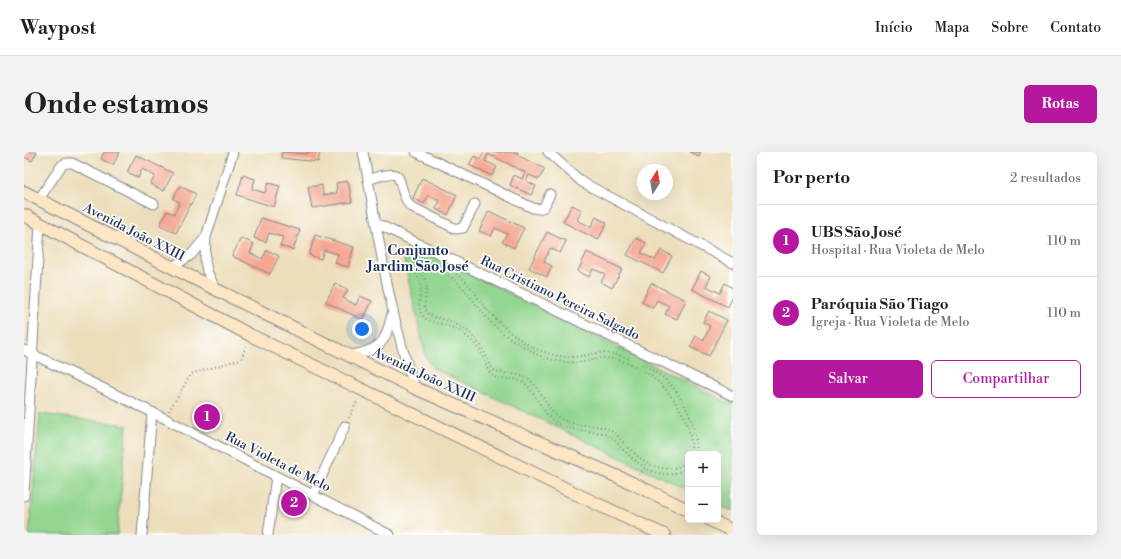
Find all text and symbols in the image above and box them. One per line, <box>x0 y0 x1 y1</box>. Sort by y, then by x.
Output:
text: Waypost <box>20 16 96 40</box>
text: Início <box>875 19 913 37</box>
text: Mapa <box>935 19 969 37</box>
text: Sobre <box>991 19 1028 37</box>
text: Contato <box>1050 19 1101 37</box>
button: Rotas <box>1024 85 1097 123</box>
text: Onde estamos <box>24 87 209 122</box>
north arrow <box>637 164 673 200</box>
text: Por perto <box>773 167 850 189</box>
text: 2 resultados <box>1010 170 1081 186</box>
street label: Avenida João XXIII <box>80 199 187 264</box>
text: UBS São José <box>811 223 902 242</box>
text: 1 <box>783 233 789 249</box>
text: 110 m <box>1047 233 1081 249</box>
district label: Conjunto Jardim São José <box>365 242 469 276</box>
text: Hospital · Rua Violeta de Melo <box>811 242 985 258</box>
street label: Rua Cristiano Pereira Salgado <box>478 252 642 344</box>
text: Paróquia São Tiago <box>811 295 949 314</box>
text: 2 <box>782 305 790 321</box>
text: 110 m <box>1047 305 1081 321</box>
text: Igreja · Rua Violeta de Melo <box>811 314 970 330</box>
your location <box>352 319 372 339</box>
street label: Avenida João XXIII <box>369 344 478 406</box>
button: Salvar <box>773 360 923 398</box>
button: Compartilhar <box>931 360 1081 398</box>
pin: 1 <box>194 402 220 432</box>
street label: Rua Violeta de Melo <box>223 429 333 495</box>
map controls <box>685 451 721 523</box>
button: + <box>685 451 721 487</box>
button: − <box>685 487 721 523</box>
pin: 2 <box>281 488 307 518</box>

